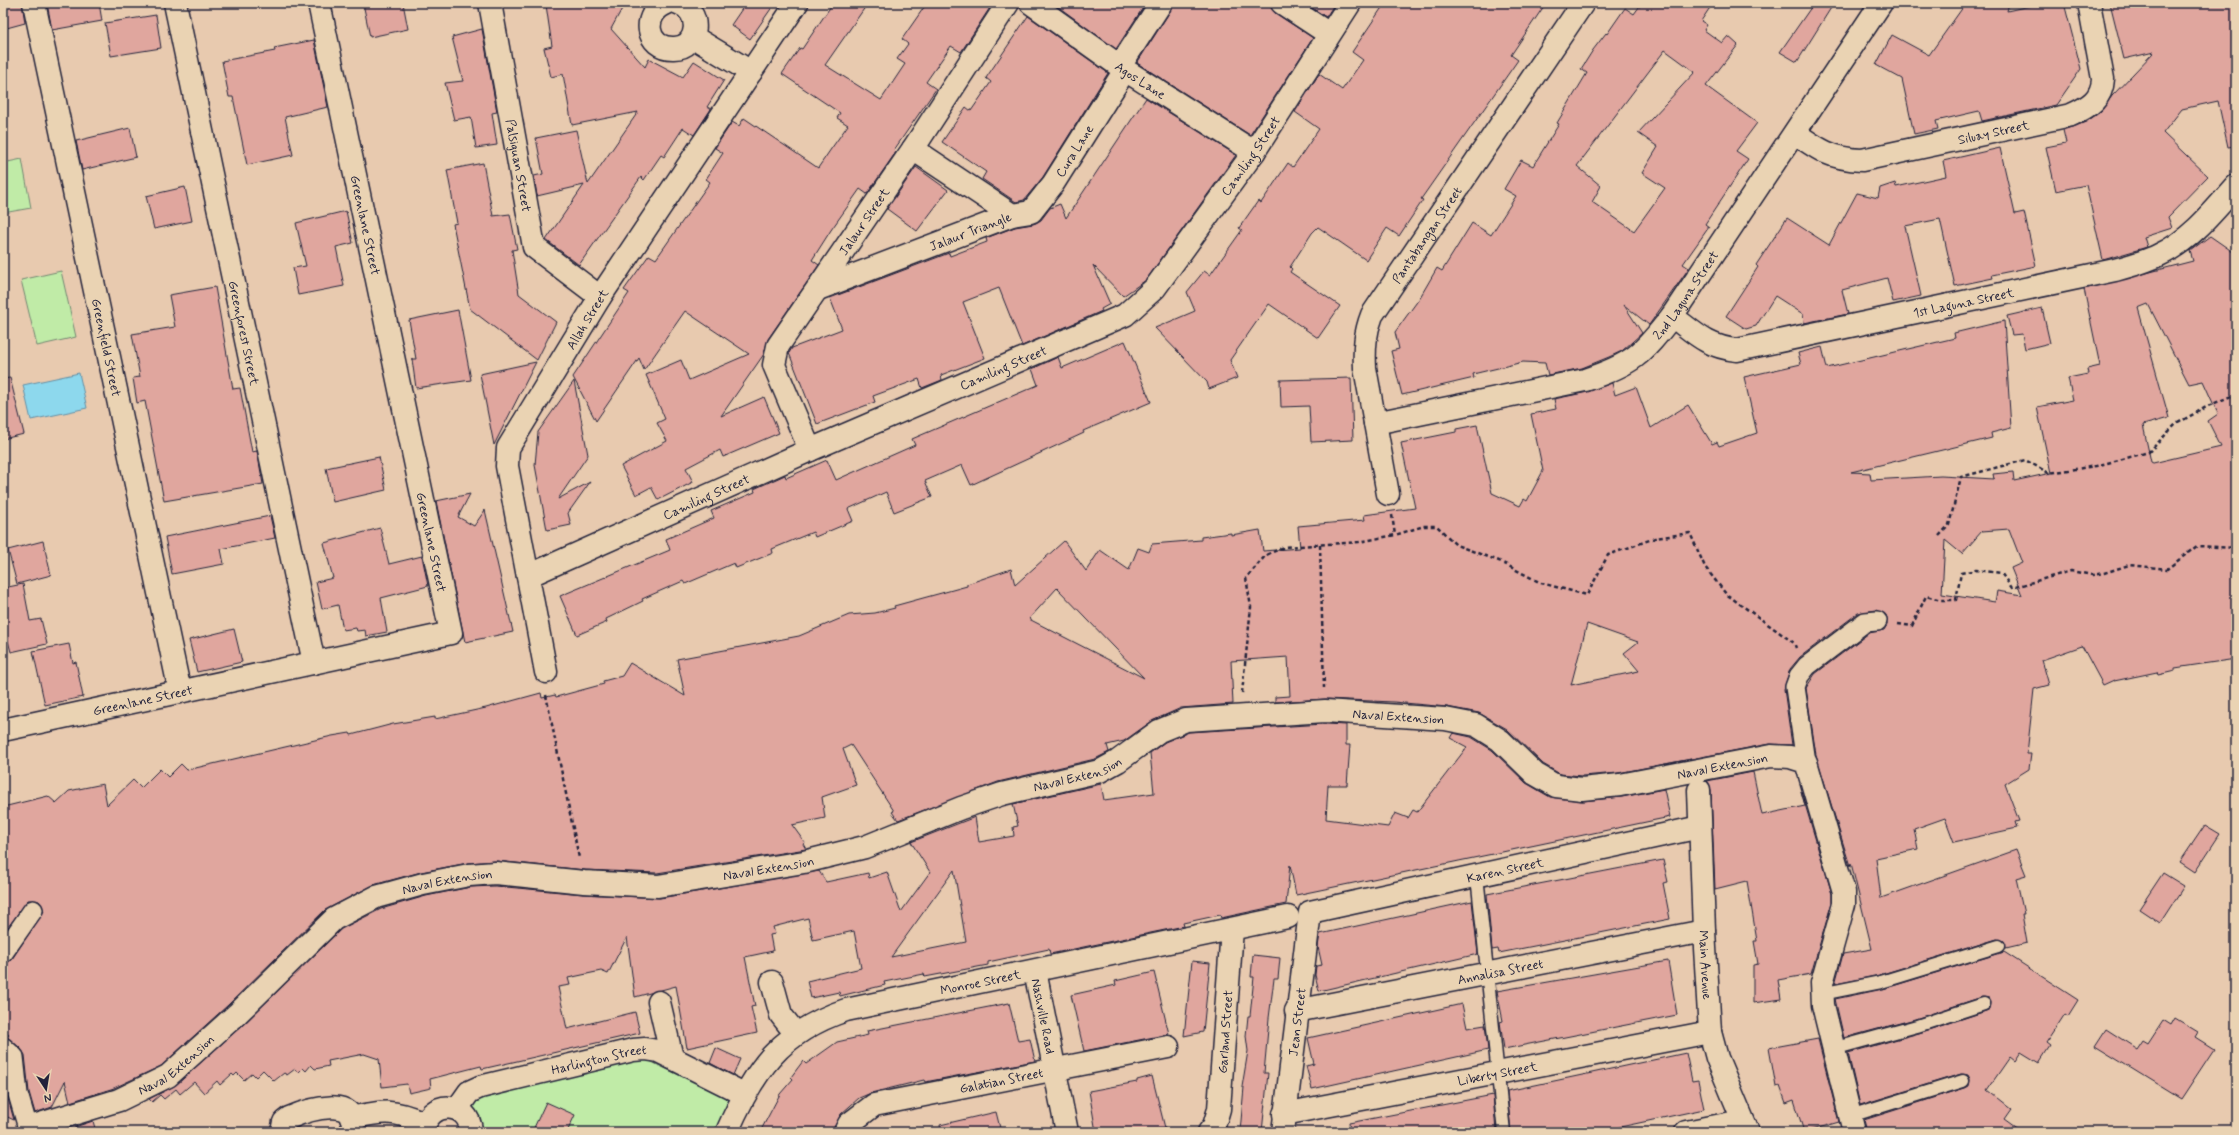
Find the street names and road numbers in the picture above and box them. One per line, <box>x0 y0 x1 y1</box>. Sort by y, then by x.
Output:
street label: Agos Lane <box>1111 58 1169 104</box>
street label: Camiling Street <box>1218 113 1285 200</box>
street label: Siluay Street <box>1956 117 2031 149</box>
street label: Palsiguan Street <box>501 118 535 213</box>
street label: Cura Lane <box>1052 122 1098 181</box>
street label: Greenlane Street <box>346 174 383 277</box>
street label: Pantabangan Street <box>1389 184 1466 287</box>
street label: Jalaur Street <box>836 185 894 259</box>
street label: Jalaur Triangle <box>927 209 1014 256</box>
street label: 2nd Laguna Street <box>1650 248 1723 344</box>
street label: Greenforest Street <box>224 279 262 387</box>
street label: 1st Laguna Street <box>1912 285 2016 322</box>
street label: Allah Street <box>563 286 613 353</box>
street label: Greenfield Street <box>87 297 124 398</box>
street label: Camiling Street <box>958 342 1050 395</box>
street label: Camiling Street <box>661 471 753 525</box>
street label: Greenlane Street <box>412 491 449 594</box>
street label: Greenlane Street <box>92 682 195 720</box>
street label: Naval Extension <box>1352 706 1445 729</box>
street label: Naval Extension <box>1676 750 1769 784</box>
street label: Naval Extension <box>1032 753 1125 796</box>
street label: Naval Extension <box>722 853 816 885</box>
street label: Karen Street <box>1465 854 1545 888</box>
street label: Naval Extension <box>400 866 493 899</box>
street label: Main Avenue <box>1694 930 1715 1000</box>
street label: Annalisa Street <box>1456 956 1545 989</box>
street label: Monroe Street <box>939 966 1023 1000</box>
street label: Nashville Road <box>1027 977 1058 1056</box>
street label: Jean Street <box>1285 987 1311 1057</box>
street label: Garland Street <box>1215 990 1238 1074</box>
street label: Naval Extension <box>135 1031 219 1099</box>
street label: Harlington Street <box>550 1042 647 1079</box>
street label: Liberty Street <box>1456 1058 1539 1090</box>
street label: Galatian Street <box>958 1065 1045 1098</box>

